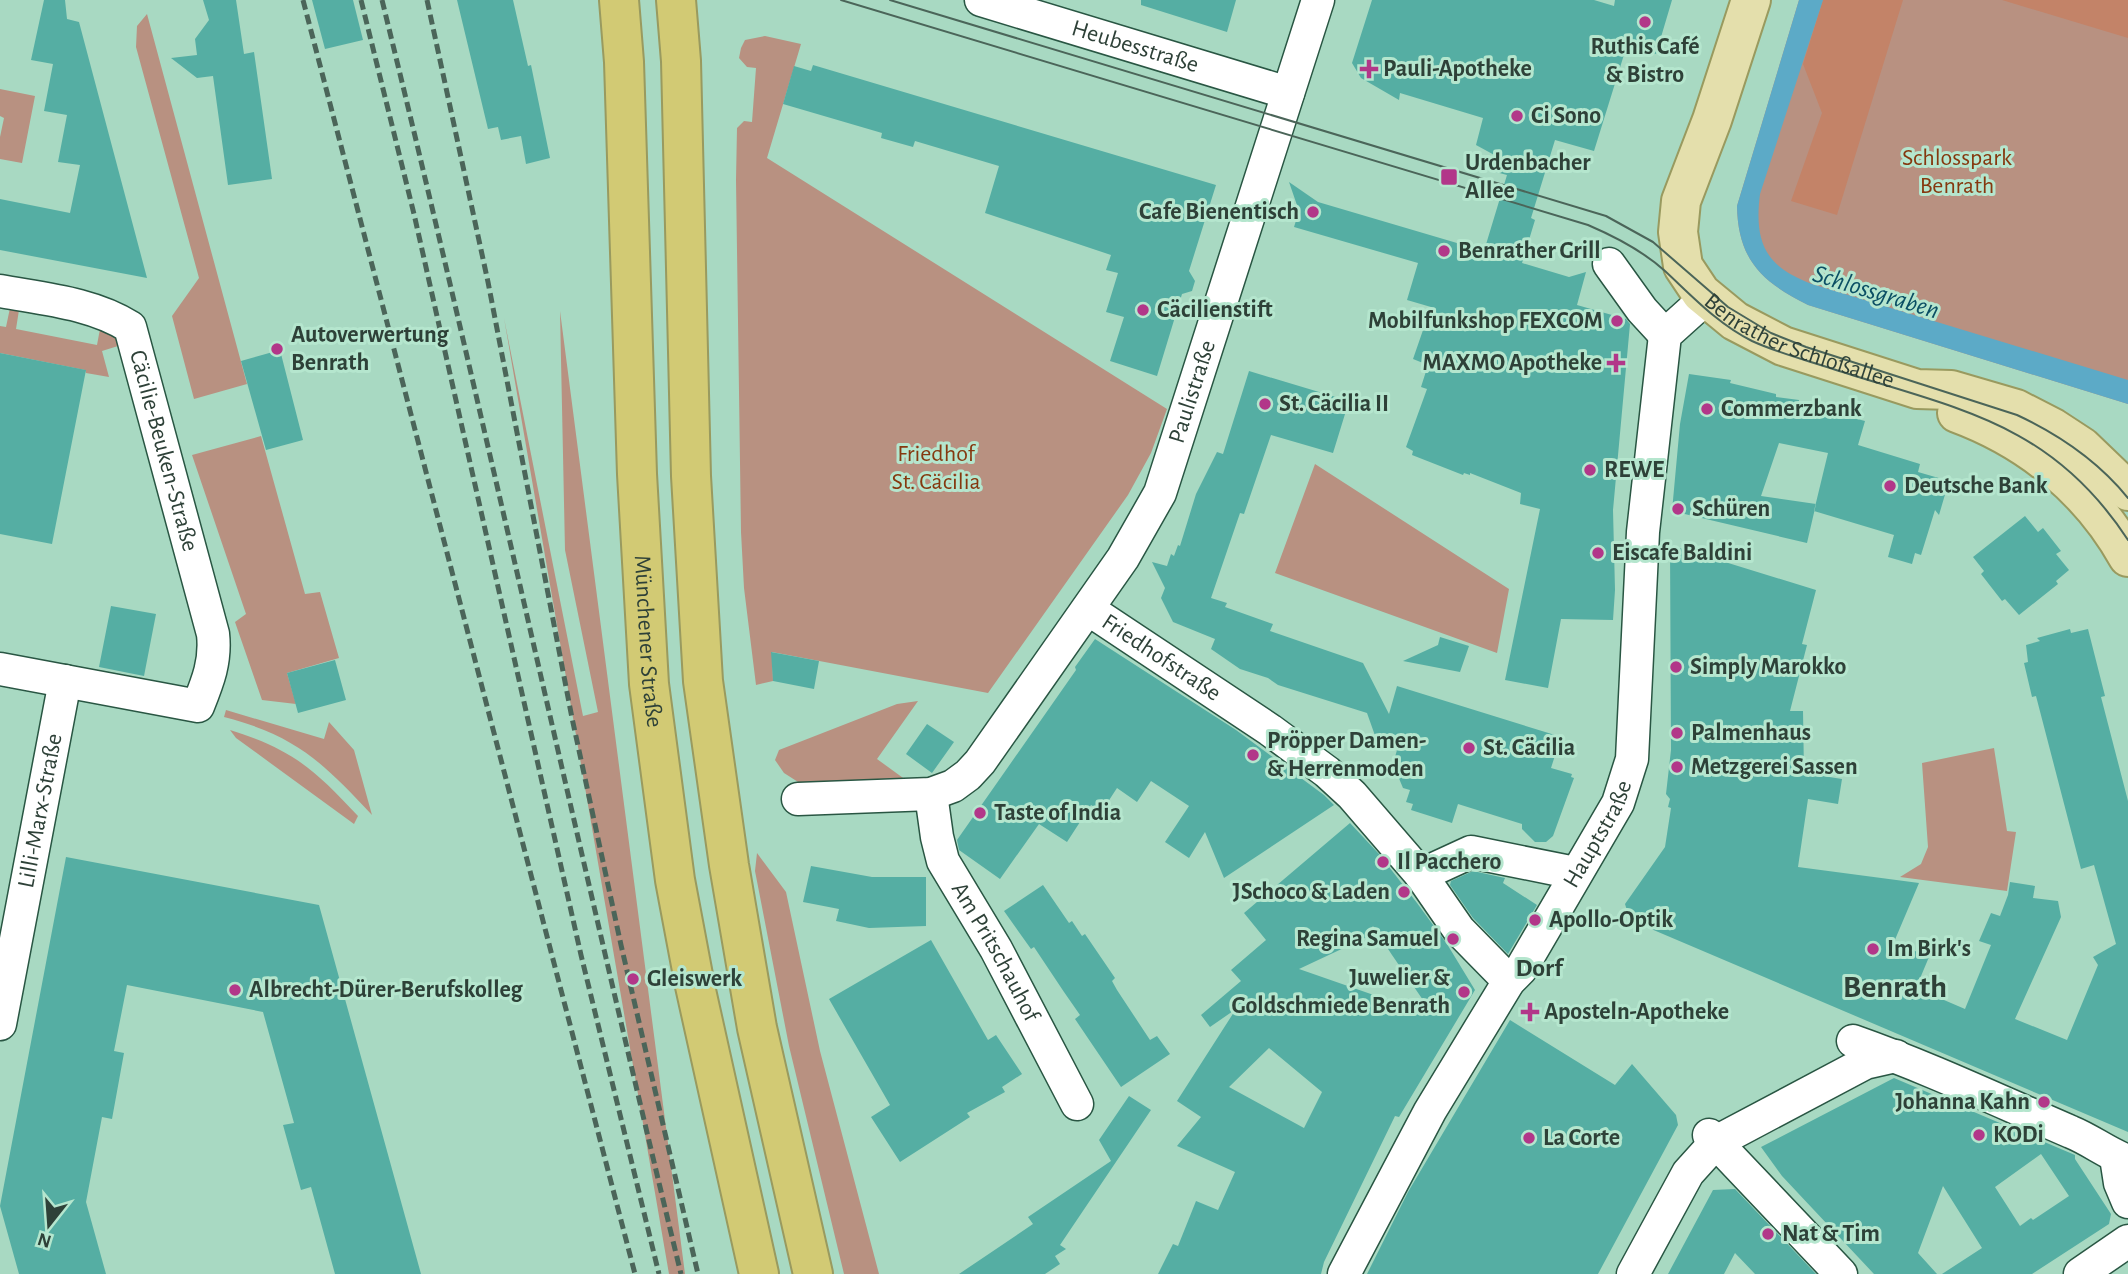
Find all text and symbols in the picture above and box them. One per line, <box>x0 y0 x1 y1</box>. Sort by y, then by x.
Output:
marker: Ruthis Café & Bistro <box>1637 14 1653 30</box>
street label: Heubesstraße <box>1069 16 1201 77</box>
place label: Ruthis Café & Bistro <box>1590 35 1700 87</box>
place label: Pauli-Apotheke <box>1383 57 1532 81</box>
marker: Pauli-Apotheke <box>1361 61 1377 77</box>
place label: Ci Sono <box>1531 104 1601 128</box>
marker: Ci Sono <box>1509 108 1525 124</box>
park label: Schlosspark Benrath <box>1902 146 2012 198</box>
place label: Urdenbacher Allee <box>1465 151 1591 203</box>
marker: Urdenbacher Allee <box>1439 167 1459 187</box>
place label: Cafe Bienentisch <box>1139 200 1299 224</box>
marker: Cafe Bienentisch <box>1305 204 1321 220</box>
place label: Benrather Grill <box>1458 239 1601 263</box>
marker: Benrather Grill <box>1436 243 1452 259</box>
water label: Schlossgraben <box>1810 260 1942 324</box>
street label: Benrather Schloßallee <box>1700 289 1897 393</box>
place label: Cäcilienstift <box>1157 298 1273 322</box>
marker: Cäcilienstift <box>1135 302 1151 318</box>
place label: Mobilfunkshop FEXCOM <box>1368 309 1603 333</box>
marker: Mobilfunkshop FEXCOM <box>1609 313 1625 329</box>
place label: Autoverwertung Benrath <box>291 323 450 375</box>
street label: Paulistraße <box>1165 337 1220 446</box>
marker: Autoverwertung Benrath <box>269 341 285 357</box>
street label: Cäcilie-Beuken-Straße <box>125 347 202 554</box>
place label: MAXMO Apotheke <box>1423 351 1602 375</box>
marker: MAXMO Apotheke <box>1608 355 1624 371</box>
place label: St. Cäcilia II <box>1279 392 1389 416</box>
marker: St. Cäcilia II <box>1257 396 1273 412</box>
place label: Commerzbank <box>1721 397 1862 421</box>
marker: Commerzbank <box>1699 401 1715 417</box>
park label: Friedhof St. Cäcilia <box>891 442 981 494</box>
place label: REWE <box>1604 458 1664 482</box>
marker: REWE <box>1582 462 1598 478</box>
place label: Deutsche Bank <box>1904 474 2048 498</box>
marker: Deutsche Bank <box>1882 478 1898 494</box>
place label: Schüren <box>1692 497 1770 521</box>
marker: Schüren <box>1670 501 1686 517</box>
place label: Eiscafe Baldini <box>1612 541 1752 565</box>
marker: Eiscafe Baldini <box>1590 545 1606 561</box>
street label: Münchener Straße <box>630 554 667 729</box>
street label: Friedhofstraße <box>1097 610 1225 706</box>
place label: Simply Marokko <box>1690 655 1847 679</box>
marker: Simply Marokko <box>1668 659 1684 675</box>
place label: Palmenhaus <box>1691 721 1811 745</box>
marker: Palmenhaus <box>1669 725 1685 741</box>
place label: Pröpper Damen- & Herrenmoden <box>1267 729 1426 781</box>
street label: Lilli-Marx-Straße <box>14 732 67 890</box>
place label: St. Cäcilia <box>1483 736 1575 760</box>
marker: St. Cäcilia <box>1461 740 1477 756</box>
marker: Pröpper Damen- & Herrenmoden <box>1245 747 1261 763</box>
place label: Metzgerei Sassen <box>1691 755 1858 779</box>
marker: Metzgerei Sassen <box>1669 759 1685 775</box>
street label: Hauptstraße <box>1559 778 1636 892</box>
place label: Taste of India <box>994 801 1121 825</box>
marker: Taste of India <box>972 805 988 821</box>
place label: Il Pacchero <box>1397 850 1502 874</box>
marker: Il Pacchero <box>1375 854 1391 870</box>
street label: Am Pritschauhof <box>947 878 1044 1027</box>
place label: JSchoco & Laden <box>1233 880 1390 904</box>
marker: JSchoco & Laden <box>1396 884 1412 900</box>
place label: Apollo-Optik <box>1549 908 1673 932</box>
marker: Apollo-Optik <box>1527 912 1543 928</box>
place label: Regina Samuel <box>1296 927 1439 951</box>
marker: Regina Samuel <box>1445 931 1461 947</box>
place label: Im Birk's <box>1887 937 1971 961</box>
marker: Im Birk's <box>1865 941 1881 957</box>
district label: Dorf <box>1515 955 1565 981</box>
place label: Juwelier & Goldschmiede Benrath <box>1232 966 1450 1018</box>
place label: Gleiswerk <box>647 967 742 991</box>
marker: Gleiswerk <box>625 971 641 987</box>
district label: Benrath <box>1843 971 1947 1003</box>
place label: Albrecht-Dürer-Berufskolleg <box>249 978 524 1002</box>
marker: Albrecht-Dürer-Berufskolleg <box>227 982 243 998</box>
marker: Juwelier & Goldschmiede Benrath <box>1456 984 1472 1000</box>
place label: Aposteln-Apotheke <box>1544 1000 1729 1024</box>
marker: Aposteln-Apotheke <box>1522 1004 1538 1020</box>
place label: Johanna Kahn <box>1895 1090 2030 1114</box>
marker: Johanna Kahn <box>2036 1094 2052 1110</box>
place label: KODi <box>1993 1123 2044 1147</box>
place label: La Corte <box>1543 1126 1620 1150</box>
marker: KODi <box>1971 1127 1987 1143</box>
marker: La Corte <box>1521 1130 1537 1146</box>
north arrow <box>14 1190 84 1260</box>
place label: Nat & Tim <box>1782 1222 1880 1246</box>
marker: Nat & Tim <box>1760 1226 1776 1242</box>
text: N <box>35 1229 54 1251</box>

